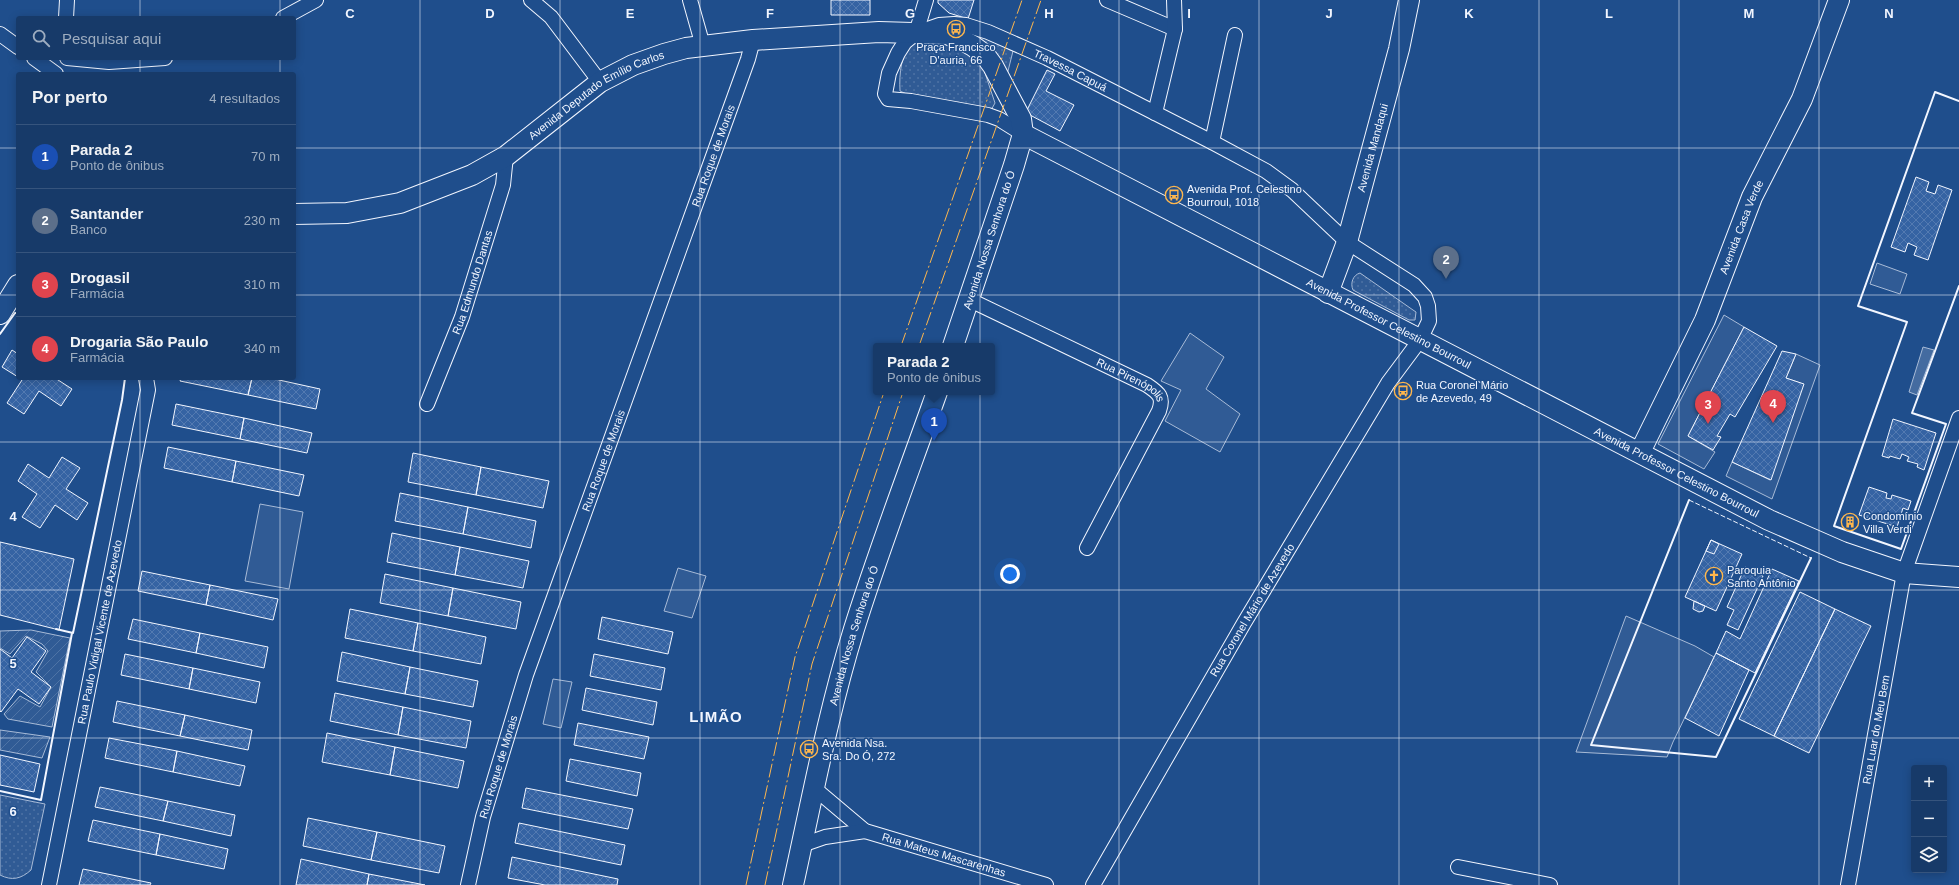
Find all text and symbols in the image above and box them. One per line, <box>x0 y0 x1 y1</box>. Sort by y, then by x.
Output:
text: C <box>345 6 355 21</box>
text: D <box>485 6 495 21</box>
text: E <box>626 6 635 21</box>
text: F <box>766 6 774 21</box>
text: G <box>905 6 915 21</box>
text: H <box>1044 6 1054 21</box>
text: I <box>1187 6 1191 21</box>
text: J <box>1325 6 1333 21</box>
text: K <box>1464 6 1474 21</box>
text: L <box>1605 6 1613 21</box>
text: M <box>1744 6 1754 21</box>
text: N <box>1884 6 1894 21</box>
search box <box>16 16 296 60</box>
bus stop icon: Praça Francisco D'auria, 66 <box>946 19 966 39</box>
icon: search <box>30 27 52 49</box>
text: Pesquisar aqui <box>62 30 161 47</box>
place label: Praça Francisco D'auria, 66 <box>916 41 996 66</box>
street label: Travessa Capuá <box>1032 47 1110 94</box>
street label: Avenida Deputado Emílio Carlos <box>526 48 666 142</box>
text: Por perto <box>32 88 108 107</box>
text: 4 resultados <box>209 91 280 106</box>
street label: Avenida Mandaqui <box>1355 102 1390 193</box>
street label: Rua Roque de Morais <box>689 103 737 208</box>
text: Parada 2 <box>70 141 133 158</box>
text: 1 <box>41 149 49 164</box>
text: 70 m <box>251 149 280 164</box>
text: Ponto de ônibus <box>70 158 164 173</box>
street label: Avenida Nossa Senhora do Ó <box>961 169 1017 311</box>
street label: Avenida Casa Verde <box>1717 178 1766 276</box>
place label: Avenida Prof. Celestino Bourroul, 1018 <box>1187 183 1302 208</box>
bus stop icon: Avenida Prof. Celestino Bourroul, 1018 <box>1164 185 1184 205</box>
text: Santander <box>70 205 143 222</box>
text: 2 <box>41 213 49 228</box>
text: 230 m <box>244 213 280 228</box>
text: Banco <box>70 222 107 237</box>
street label: Rua Edmundo Dantas <box>450 228 495 336</box>
pin: 2 <box>1433 246 1459 279</box>
text: Drogasil <box>70 269 130 286</box>
street label: Avenida Professor Celestino Bourroul <box>1305 276 1473 371</box>
text: 3 <box>41 277 49 292</box>
text: 310 m <box>244 277 280 292</box>
text: Farmácia <box>70 286 124 301</box>
text: Drogaria São Paulo <box>70 333 208 350</box>
text: 4 <box>41 341 49 356</box>
text: 340 m <box>244 341 280 356</box>
popup <box>873 343 995 395</box>
text: Farmácia <box>70 350 124 365</box>
text: Parada 2 <box>887 353 950 370</box>
street label: Rua Pirenópolis <box>1095 356 1167 403</box>
text: Ponto de ônibus <box>887 370 981 385</box>
place label: Rua Coronel Mário de Azevedo, 49 <box>1416 379 1508 404</box>
bus stop icon: Rua Coronel Mário de Azevedo, 49 <box>1393 381 1413 401</box>
pin: 4 <box>1760 390 1786 423</box>
pin: 3 <box>1695 391 1721 424</box>
street label: Rua Roque de Morais <box>579 408 627 513</box>
pin: 1 <box>921 408 947 441</box>
street label: Avenida Professor Celestino Bourroul <box>1592 425 1761 520</box>
text: 4 <box>9 509 17 524</box>
place label: Condomínio Villa Verdi <box>1863 510 1922 535</box>
building icon: Condomínio Villa Verdi <box>1840 512 1860 532</box>
street label: Rua Paulo Vidigal Vicente de Azevedo <box>75 539 124 725</box>
street label: Rua Coronel Mário de Azevedo <box>1207 541 1297 679</box>
street label: Avenida Nossa Senhora do Ó <box>827 563 881 707</box>
your location <box>1000 564 1020 584</box>
place label: Paroquia Santo Antônio <box>1727 564 1796 589</box>
church icon: Paroquia Santo Antônio <box>1704 566 1724 586</box>
text: 5 <box>9 656 17 671</box>
street label: Rua Luar do Meu Bem <box>1860 674 1892 785</box>
district label: LIMÃO <box>689 708 743 725</box>
street label: Rua Roque de Morais <box>477 713 520 820</box>
place label: Avenida Nsa. Sra. Do Ó, 272 <box>822 737 895 762</box>
bus stop icon: Avenida Nsa. Sra. Do Ó, 272 <box>799 739 819 759</box>
map controls <box>1911 765 1947 873</box>
button: + <box>1911 765 1947 801</box>
button: − <box>1911 801 1947 837</box>
text: 6 <box>9 804 17 819</box>
street label: Rua Mateus Mascarenhas <box>881 830 1008 879</box>
button: layers <box>1911 837 1947 873</box>

